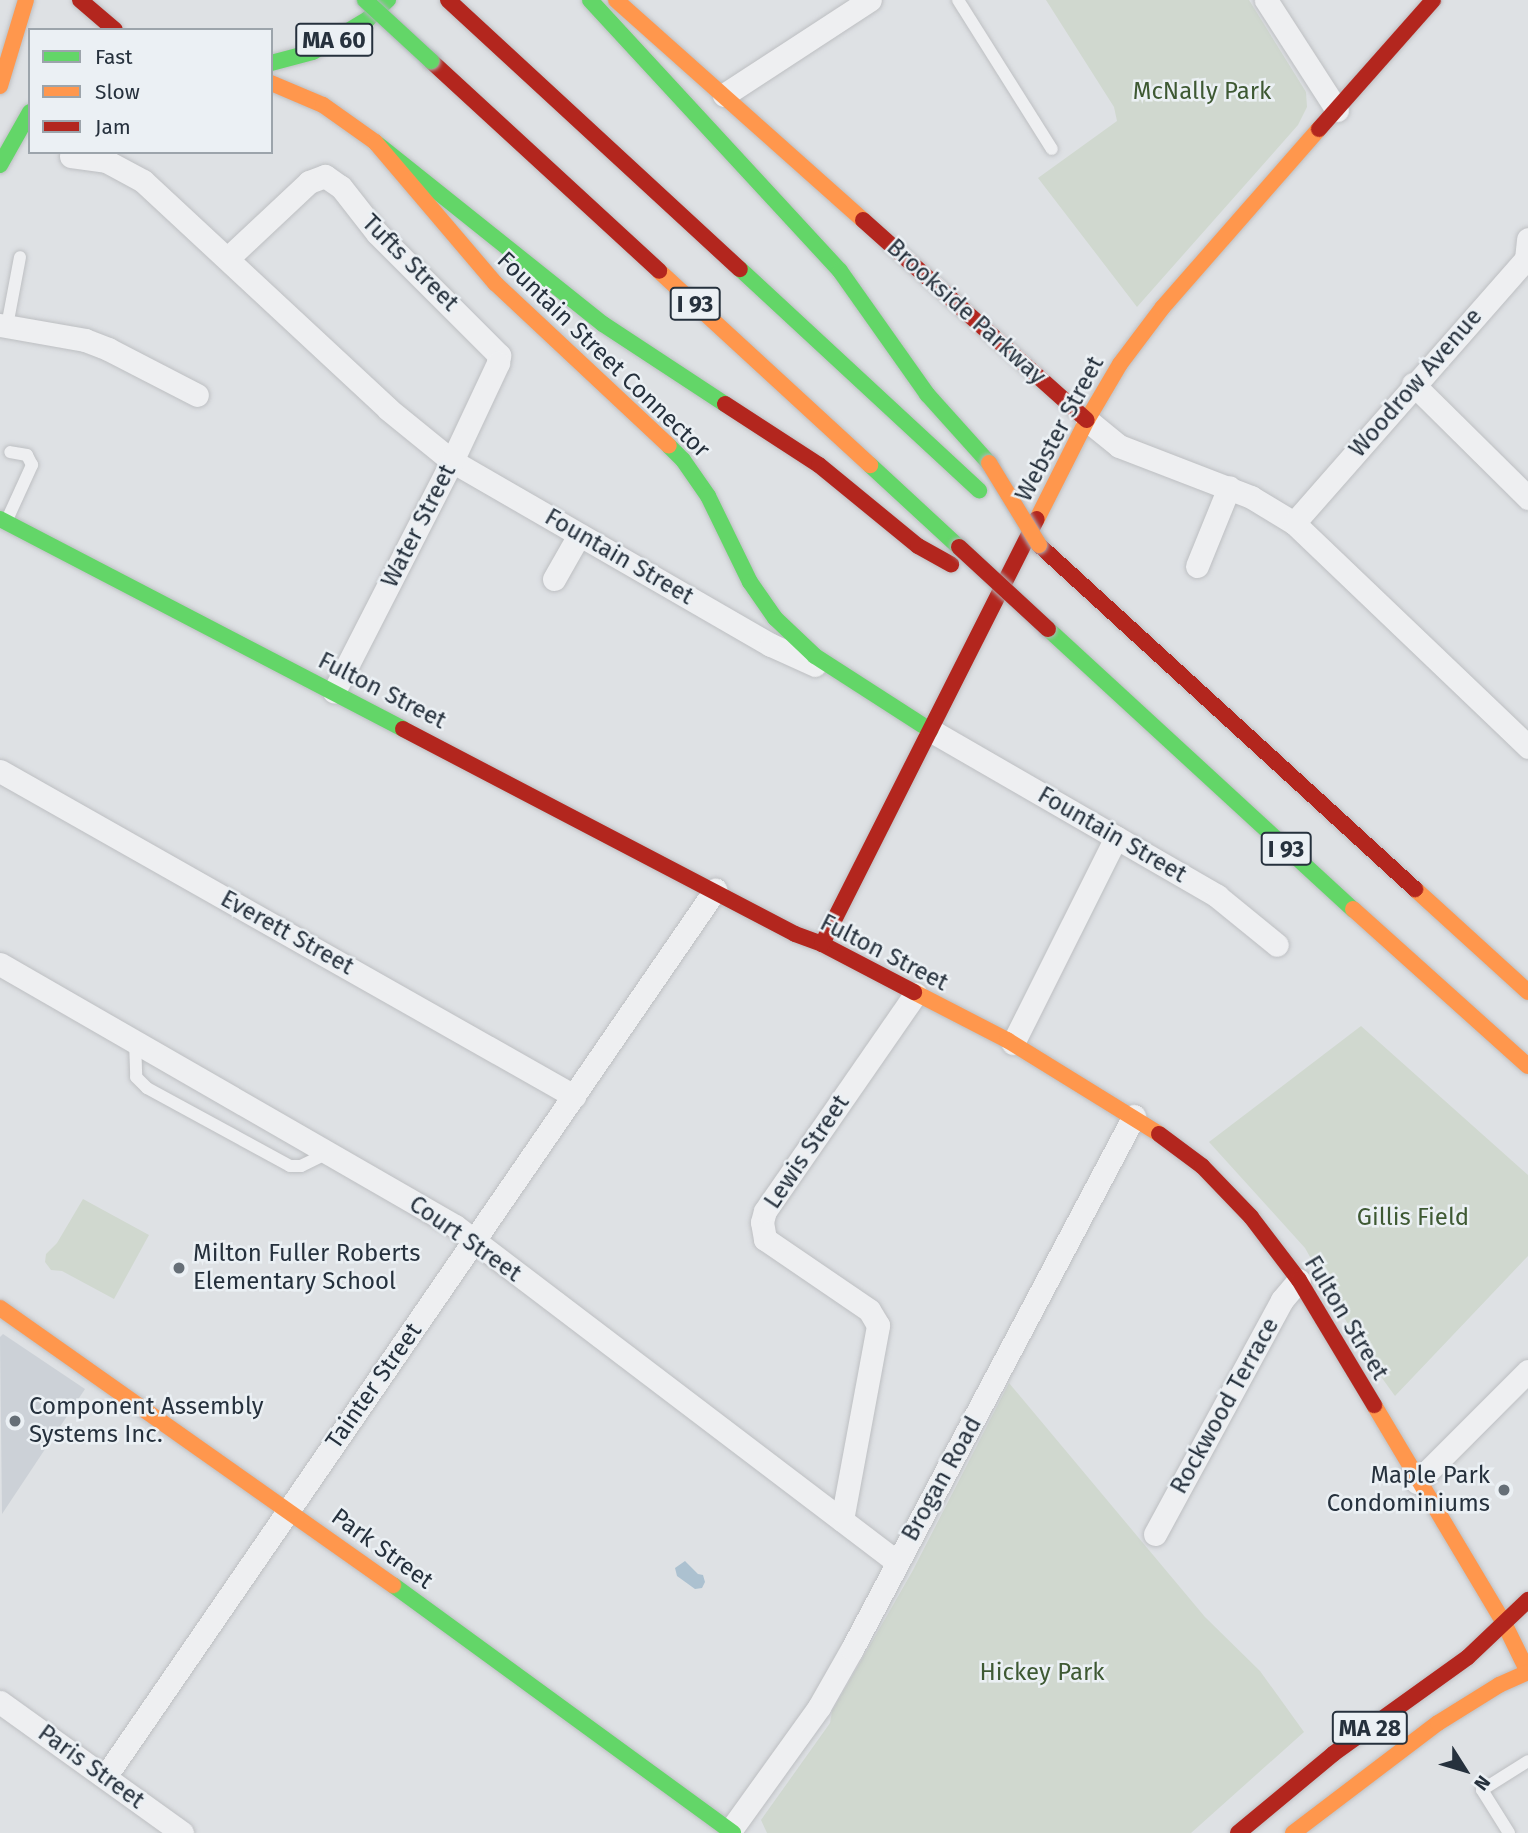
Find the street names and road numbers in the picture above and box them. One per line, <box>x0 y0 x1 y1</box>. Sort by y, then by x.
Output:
road number: MA 60 <box>294 20 374 60</box>
street label: Tufts Street <box>356 209 464 317</box>
street label: Brookside Parkway <box>881 233 1051 391</box>
street label: Fountain Street Connector <box>491 246 715 464</box>
road number: I 93 <box>669 284 721 324</box>
street label: Woodrow Avenue <box>1344 303 1488 463</box>
street label: Webster Street <box>1010 351 1110 507</box>
street label: Water Street <box>376 460 462 592</box>
street label: Fountain Street <box>540 503 698 611</box>
street label: Fulton Street <box>313 646 451 736</box>
street label: Fountain Street <box>1033 781 1191 889</box>
road number: I 93 <box>1260 830 1312 869</box>
street label: Everett Street <box>215 885 359 981</box>
street label: Fulton Street <box>815 908 953 998</box>
street label: Lewis Street <box>758 1090 856 1214</box>
street label: Court Street <box>403 1190 527 1288</box>
street label: Fulton Street <box>1298 1251 1394 1385</box>
street label: Rockwood Terrace <box>1165 1313 1285 1499</box>
street label: Tainter Street <box>320 1317 428 1455</box>
street label: Brogan Road <box>896 1412 988 1546</box>
street label: Park Street <box>326 1502 438 1596</box>
road number: MA 28 <box>1332 1708 1408 1748</box>
street label: Paris Street <box>32 1719 150 1815</box>

